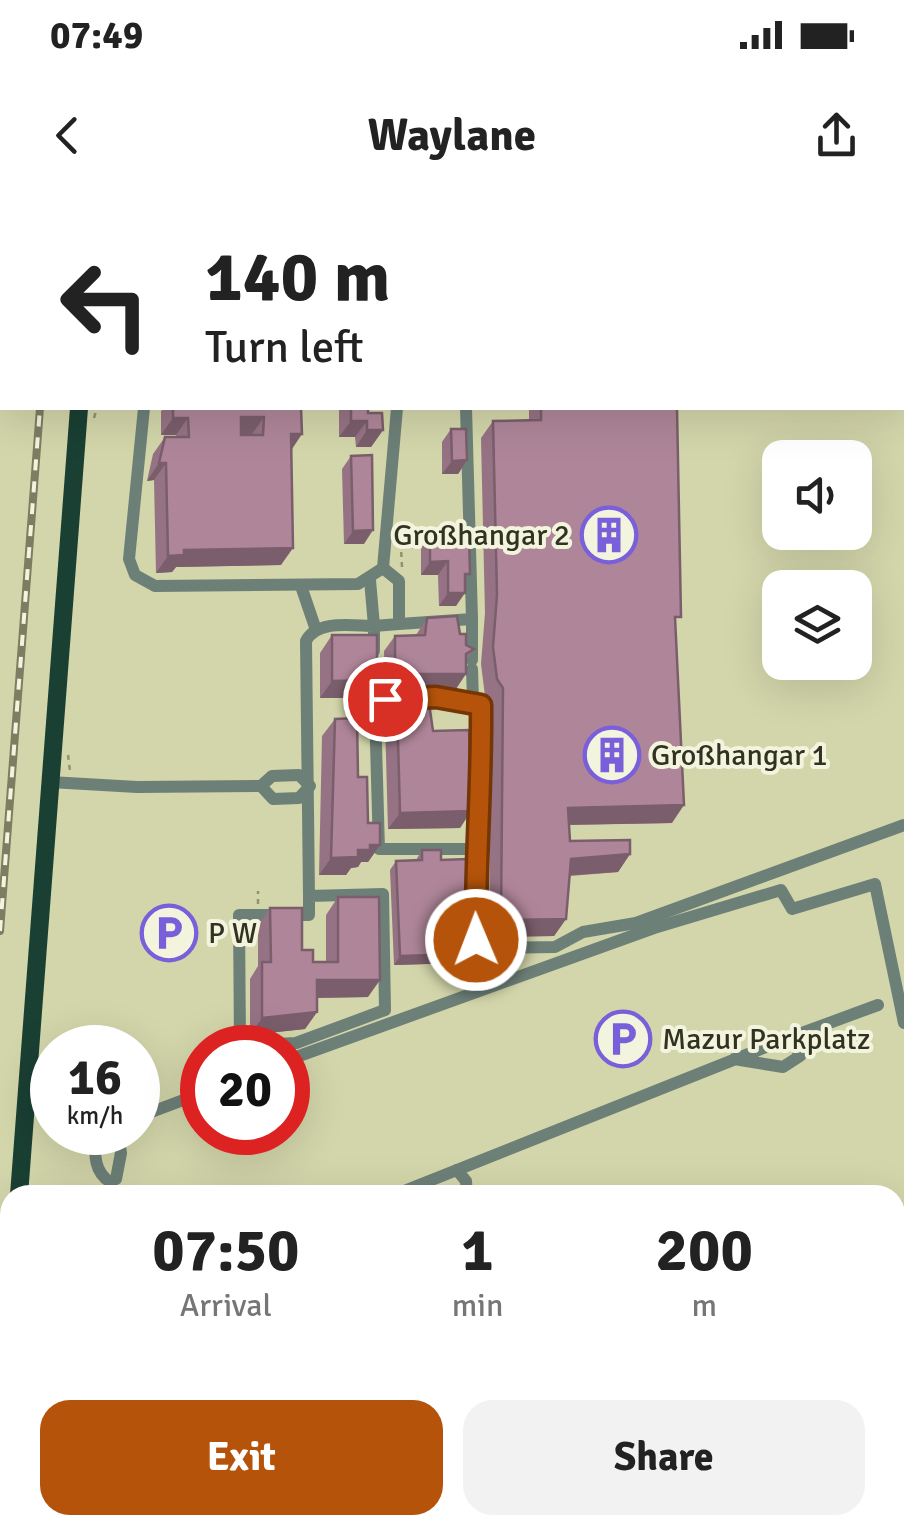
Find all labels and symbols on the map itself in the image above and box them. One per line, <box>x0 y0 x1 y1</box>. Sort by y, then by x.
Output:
building icon: Großhangar 2 <box>579 505 639 565</box>
place label: Großhangar 2 <box>393 517 570 554</box>
pin <box>343 657 428 742</box>
building icon: Großhangar 1 <box>582 725 642 785</box>
place label: Großhangar 1 <box>651 737 828 774</box>
position arrow <box>424 888 528 992</box>
parking icon: P W <box>139 903 199 963</box>
place label: P W <box>208 915 257 952</box>
parking icon: Mazur Parkplatz <box>593 1009 653 1069</box>
place label: Mazur Parkplatz <box>662 1021 871 1058</box>
speed limit sign: 20 <box>180 1025 310 1155</box>

